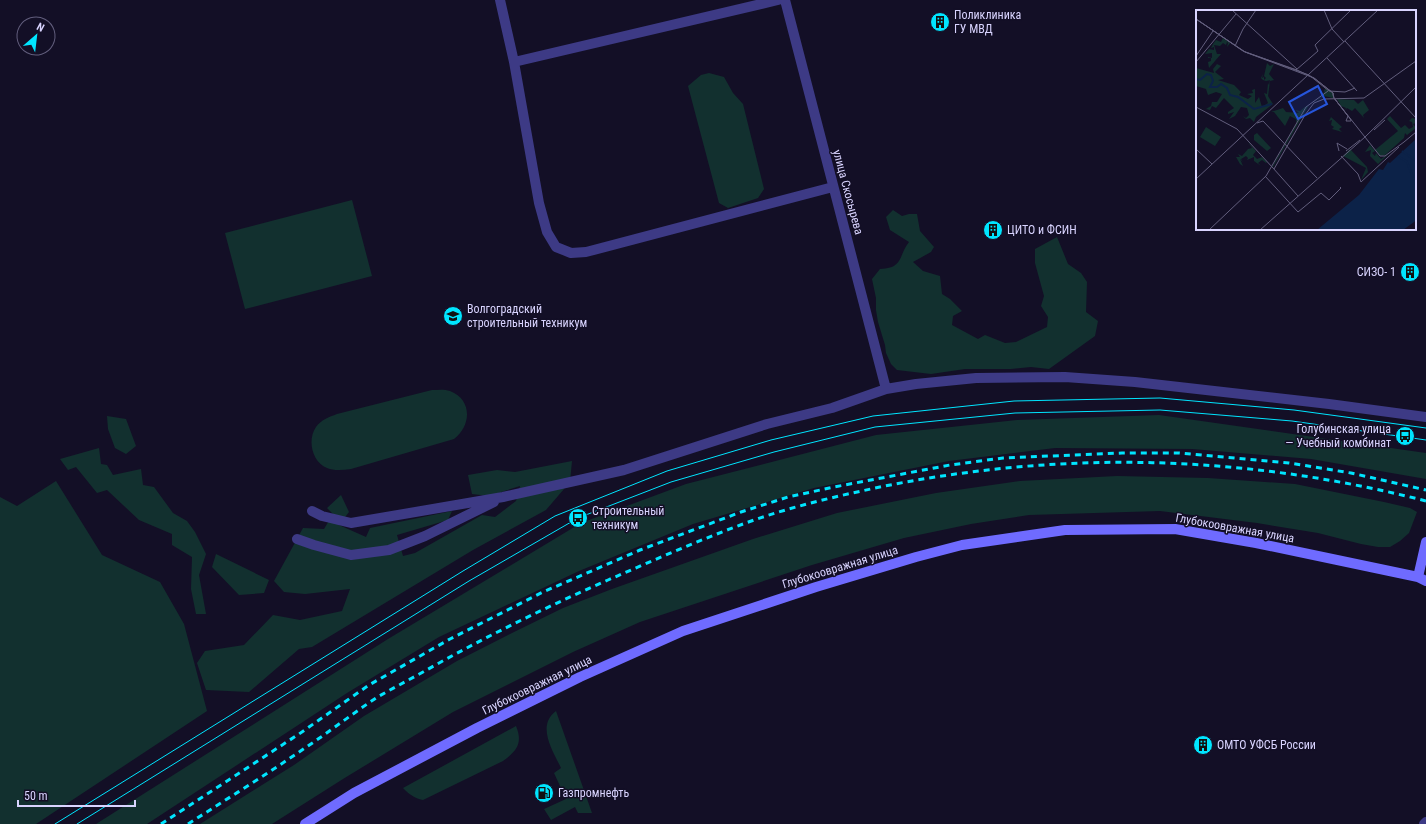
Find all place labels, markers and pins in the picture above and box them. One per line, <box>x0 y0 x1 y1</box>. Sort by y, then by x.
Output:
place label: Поликлиника ГУ МВД <box>954 8 1022 36</box>
building icon: Поликлиника ГУ МВД <box>929 11 951 33</box>
building icon: ЦИТО и ФСИН <box>982 219 1004 241</box>
place label: ЦИТО и ФСИН <box>1007 223 1077 237</box>
building icon: СИЗО- 1 <box>1399 261 1421 283</box>
place label: СИЗО- 1 <box>1357 265 1396 279</box>
place label: Волгоградский строительный техникум <box>467 302 587 330</box>
school or university icon: Волгоградский строительный техникум <box>442 305 464 327</box>
place label: Голубинская улица — Учебный комбинат <box>1285 422 1391 450</box>
bus stop icon: Голубинская улица — Учебный комбинат <box>1394 425 1416 447</box>
place label: Строительный техникум <box>592 504 664 532</box>
bus stop icon: Строительный техникум <box>567 507 589 529</box>
building icon: ОМТО УФСБ России <box>1192 734 1214 756</box>
place label: ОМТО УФСБ России <box>1217 738 1316 752</box>
fuel station icon: Газпромнефть <box>533 782 555 804</box>
place label: Газпромнефть <box>558 786 629 800</box>

